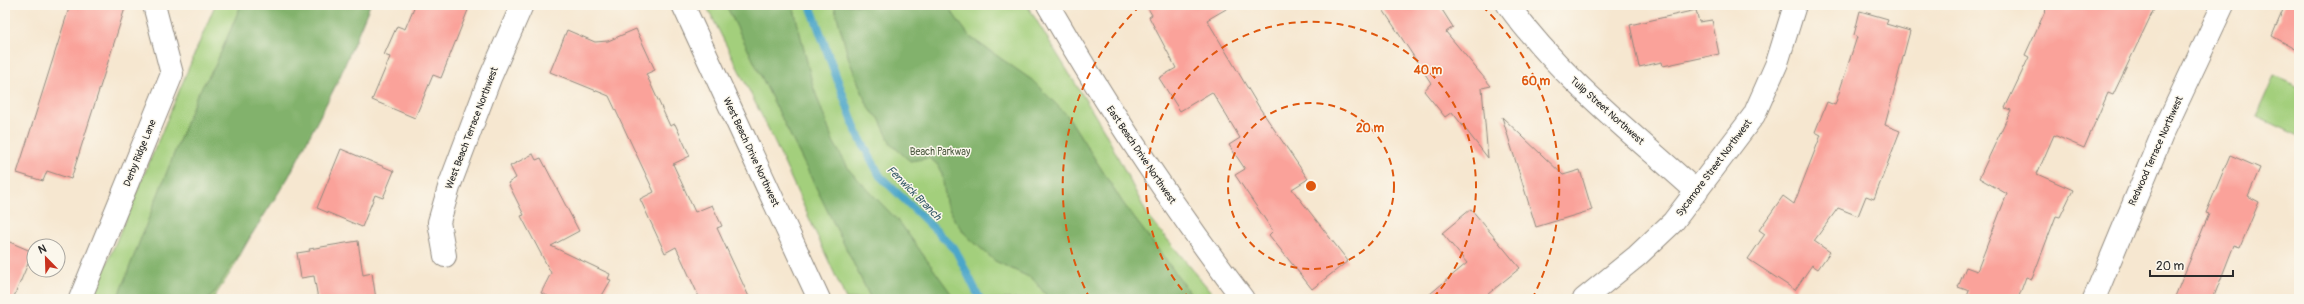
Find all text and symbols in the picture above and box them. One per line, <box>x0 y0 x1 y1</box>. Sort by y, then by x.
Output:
text: 40 m <box>1413 63 1443 78</box>
street label: West Beach Terrace Northwest <box>443 64 501 191</box>
text: 60 m <box>1522 74 1551 89</box>
street label: Tulip Street Northwest <box>1568 75 1647 148</box>
street label: Redwood Terrace Northwest <box>2126 93 2186 208</box>
street label: West Beach Drive Northwest <box>720 95 782 210</box>
street label: East Beach Drive Northwest <box>1104 104 1179 207</box>
street label: Sycamore Street Northwest <box>1674 116 1755 219</box>
street label: Derby Ridge Lane <box>121 118 159 188</box>
text: 20 m <box>1356 121 1384 136</box>
park label: Beach Parkway <box>910 146 971 158</box>
water label: Fenwick Branch <box>884 163 944 223</box>
centre of rings <box>1304 179 1318 193</box>
north arrow <box>26 238 66 278</box>
text: N <box>36 242 49 257</box>
scale bar <box>2150 252 2233 278</box>
text: 20 m <box>2156 259 2185 274</box>

